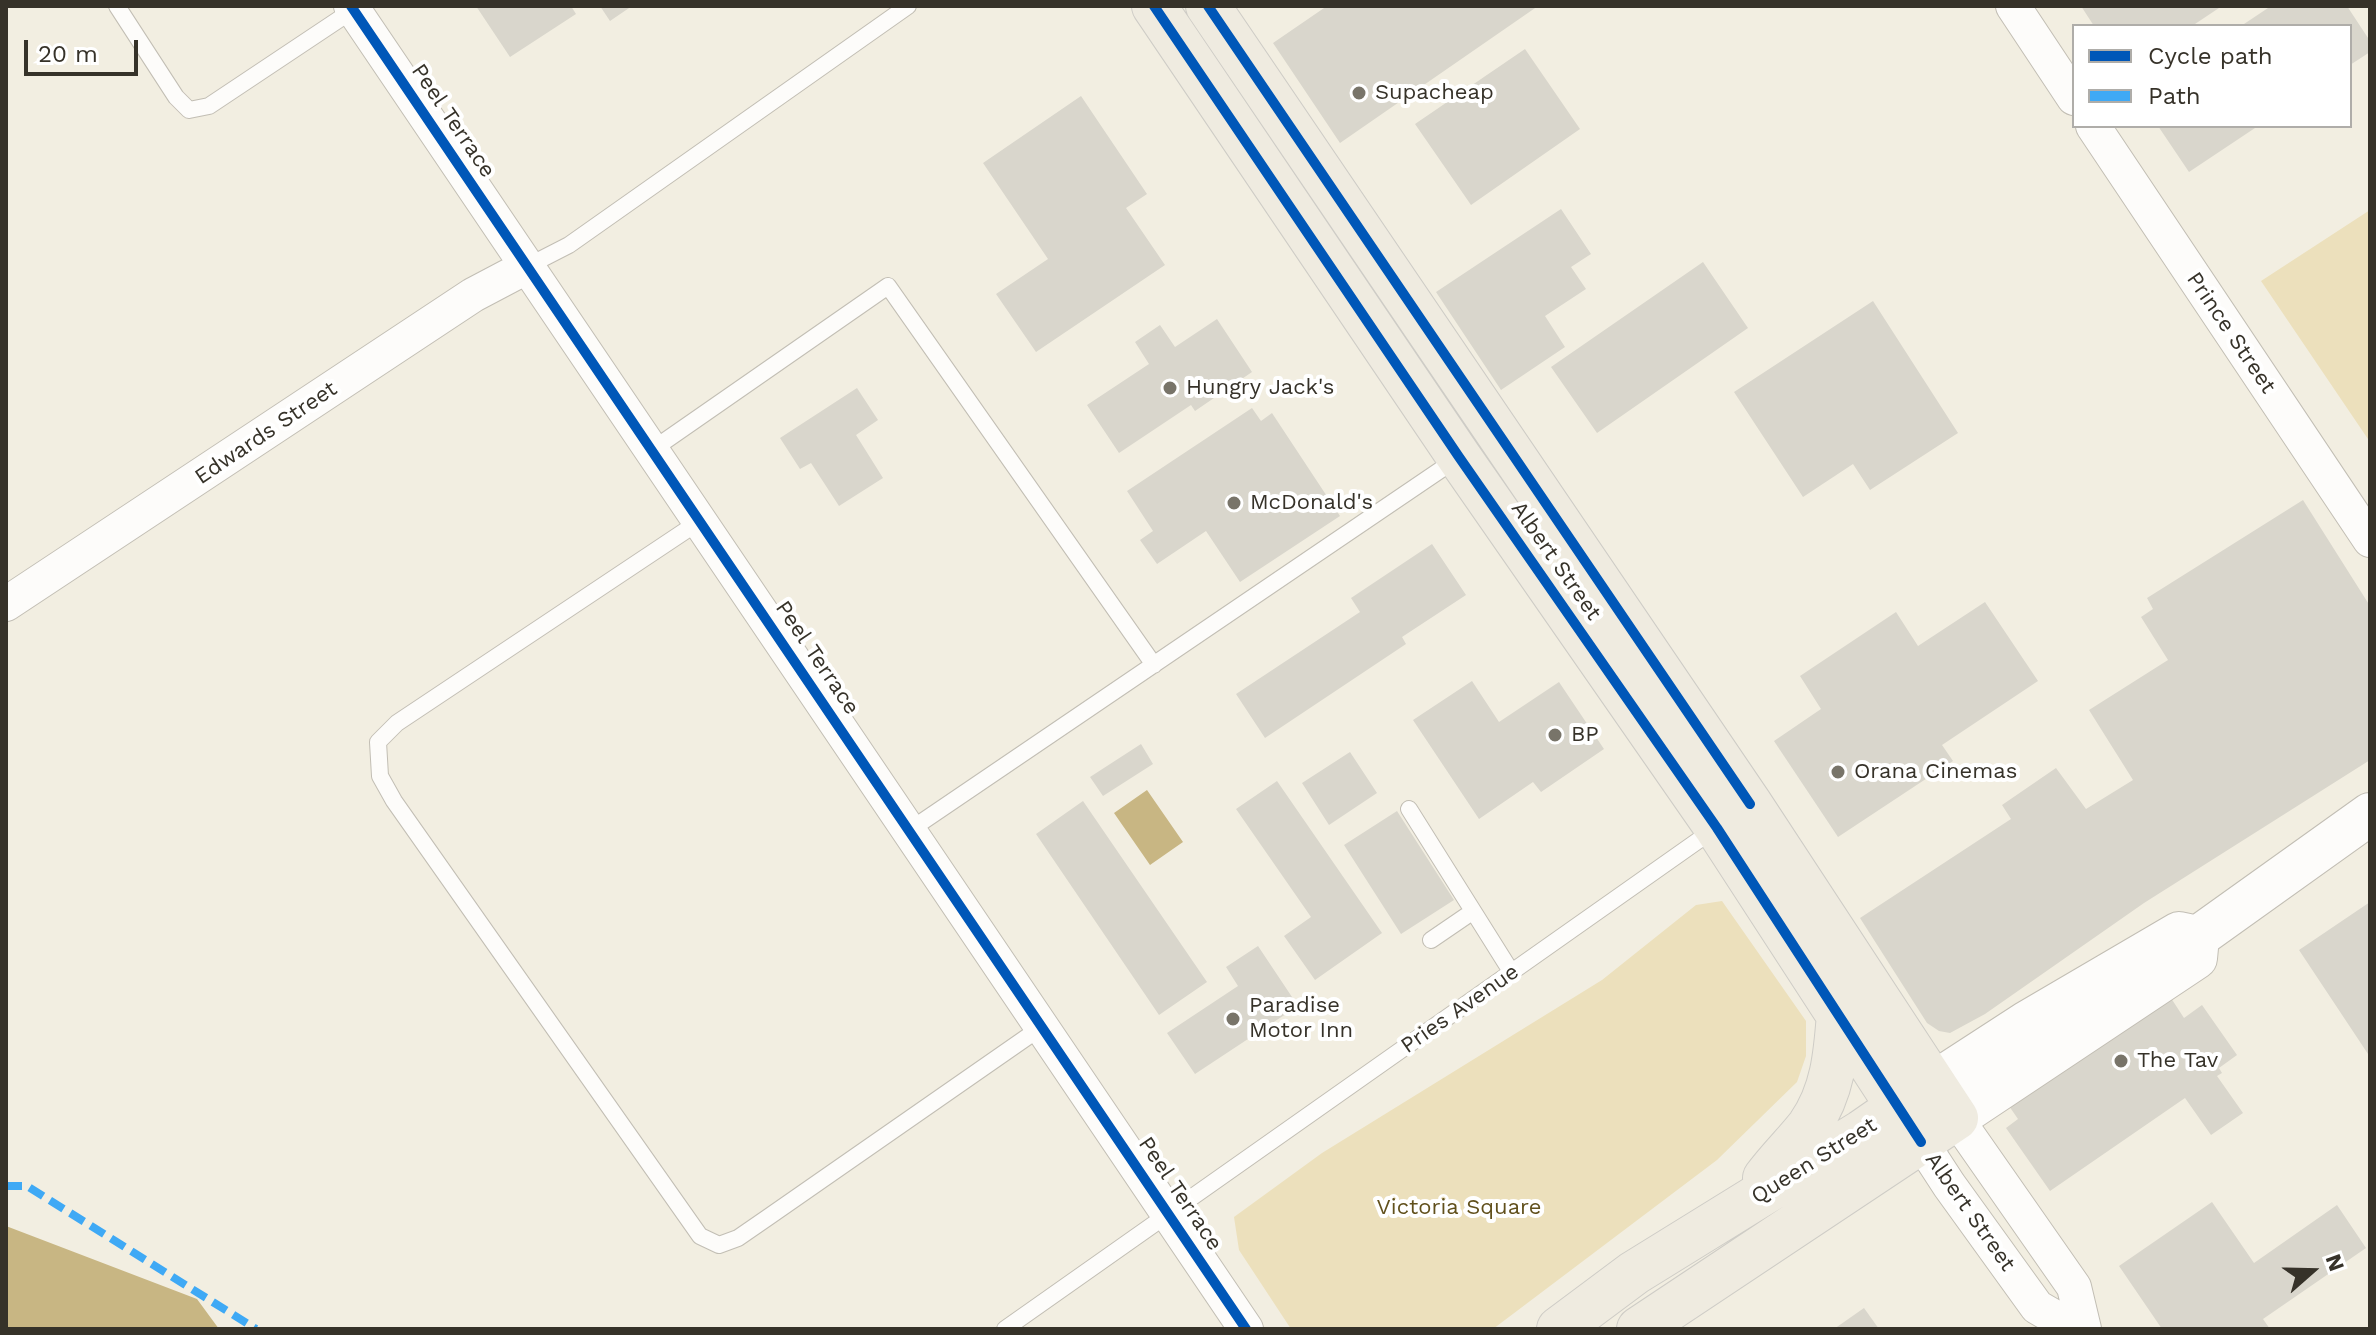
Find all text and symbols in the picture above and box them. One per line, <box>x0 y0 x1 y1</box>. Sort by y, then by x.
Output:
scale bar <box>28 24 142 74</box>
legend <box>2072 24 2352 128</box>
text: 20 m <box>38 40 98 68</box>
text: Cycle path <box>2148 42 2273 70</box>
street label: Peel Terrace <box>405 59 501 183</box>
place label: Supacheap <box>1375 80 1494 106</box>
text: Path <box>2148 82 2201 110</box>
marker: Supacheap <box>1350 84 1368 102</box>
street label: Prince Street <box>2181 267 2281 399</box>
place label: Hungry Jack's <box>1186 375 1334 401</box>
street label: Edwards Street <box>190 376 342 490</box>
marker: Hungry Jack's <box>1161 379 1179 397</box>
place label: McDonald's <box>1250 490 1373 516</box>
marker: McDonald's <box>1225 494 1243 512</box>
street label: Albert Street <box>1505 496 1607 626</box>
street label: Peel Terrace <box>769 596 865 720</box>
place label: BP <box>1571 722 1599 748</box>
marker: BP <box>1546 726 1564 744</box>
place label: Orana Cinemas <box>1854 759 2017 785</box>
marker: Orana Cinemas <box>1829 763 1847 781</box>
street label: Pries Avenue <box>1396 959 1524 1059</box>
place label: Paradise Motor Inn <box>1249 993 1353 1044</box>
marker: Paradise Motor Inn <box>1224 1010 1242 1028</box>
place label: The Tav <box>2137 1048 2218 1074</box>
marker: The Tav <box>2112 1052 2130 1070</box>
street label: Queen Street <box>1746 1112 1882 1210</box>
street label: Peel Terrace <box>1132 1132 1228 1256</box>
street label: Albert Street <box>1919 1147 2021 1277</box>
park label: Victoria Square <box>1377 1195 1541 1221</box>
north arrow <box>2272 1231 2352 1311</box>
text: N <box>2320 1251 2350 1275</box>

